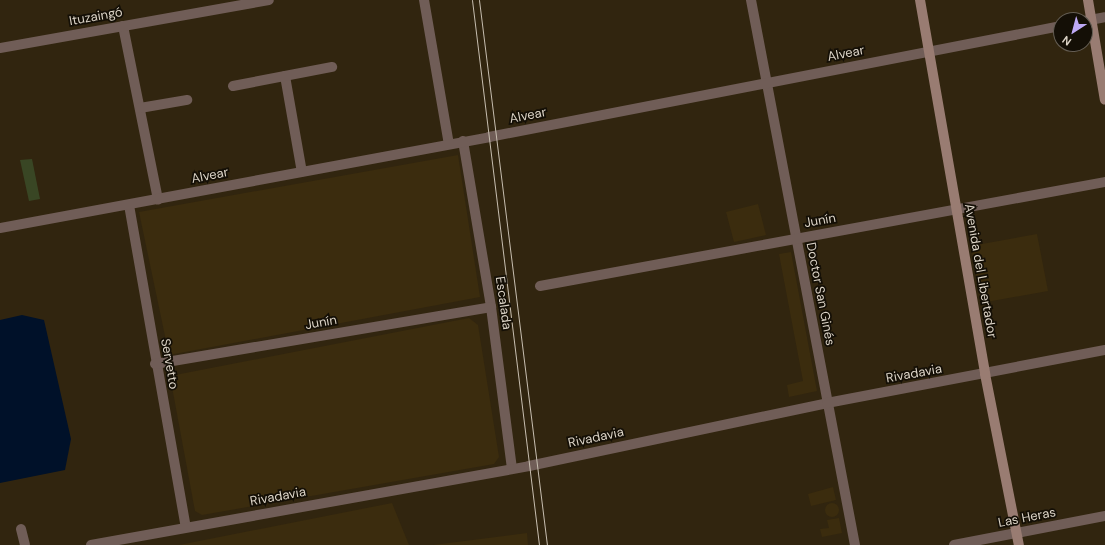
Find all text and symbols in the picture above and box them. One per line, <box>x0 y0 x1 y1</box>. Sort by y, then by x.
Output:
street label: Ituzaingó <box>68 5 124 29</box>
north arrow <box>1053 12 1093 52</box>
text: N <box>1059 33 1074 49</box>
street label: Alvear <box>826 43 866 65</box>
street label: Alvear <box>508 105 548 127</box>
street label: Alvear <box>190 165 230 187</box>
street label: Avenida del Libertador <box>960 203 1000 339</box>
street label: Junín <box>803 211 837 231</box>
street label: Doctor San Ginés <box>802 241 838 347</box>
street label: Escalada <box>492 275 514 331</box>
street label: Junín <box>304 313 338 333</box>
street label: Servetto <box>157 337 181 391</box>
street label: Rivadavia <box>885 361 943 387</box>
street label: Rivadavia <box>567 425 625 451</box>
street label: Rivadavia <box>249 484 307 510</box>
street label: Las Heras <box>997 505 1057 531</box>

